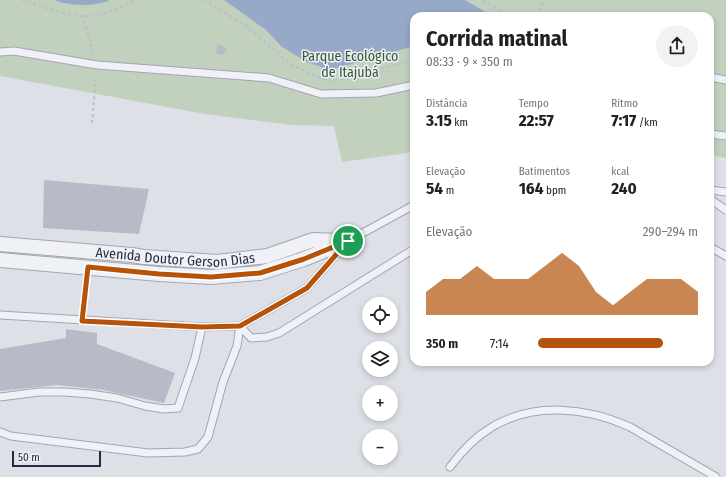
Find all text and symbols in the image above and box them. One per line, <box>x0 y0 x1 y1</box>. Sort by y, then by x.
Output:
text: Corrida matinal <box>426 25 568 52</box>
button: share <box>656 25 698 67</box>
park label: Parque Ecológico de Itajubá <box>302 48 398 81</box>
text: 08:33 · 9 × 350 m <box>426 54 513 69</box>
text: Distância <box>426 97 467 110</box>
text: Tempo <box>519 97 549 110</box>
text: Ritmo <box>611 97 638 110</box>
text: 3.15 <box>426 110 452 131</box>
text: 22:57 <box>519 110 554 131</box>
text: 7:17 <box>611 110 636 131</box>
text: km <box>452 116 468 129</box>
text: /km <box>636 116 658 129</box>
text: Elevação <box>426 165 465 178</box>
text: Batimentos <box>519 165 570 178</box>
text: kcal <box>611 165 629 178</box>
text: 54 <box>426 178 443 199</box>
text: 164 <box>519 178 543 199</box>
text: 240 <box>611 178 637 199</box>
text: m <box>443 184 454 197</box>
text: bpm <box>543 184 566 197</box>
pin <box>331 224 365 258</box>
text: Elevação <box>426 224 472 239</box>
text: 290–294 m <box>643 224 698 239</box>
icon: arrive <box>337 230 359 252</box>
street label: Avenida Doutor Gerson Dias <box>95 244 256 271</box>
map controls <box>362 297 398 465</box>
button: locate <box>362 297 398 333</box>
text: 350 m <box>426 336 458 351</box>
text: 7:14 <box>490 336 509 351</box>
button: layers <box>362 341 398 377</box>
button: + <box>362 385 398 421</box>
button: − <box>362 429 398 465</box>
scale bar <box>12 449 101 468</box>
text: 50 m <box>18 451 40 464</box>

